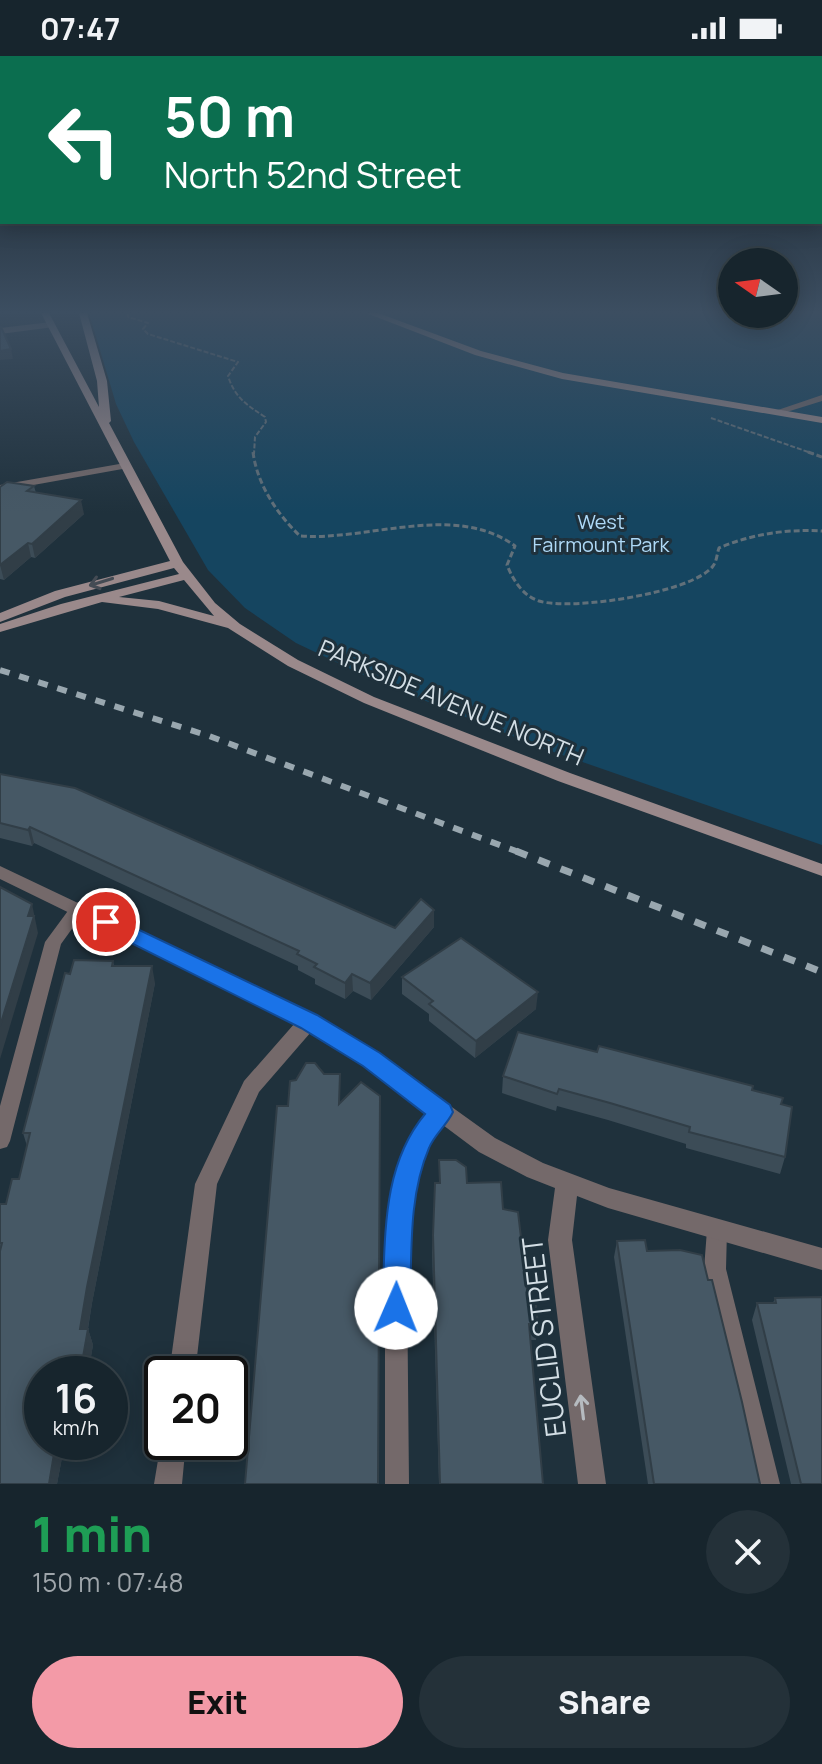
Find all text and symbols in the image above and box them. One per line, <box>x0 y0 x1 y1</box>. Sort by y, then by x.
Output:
text: 07:47 <box>40 8 120 49</box>
text: 50 m <box>164 77 295 154</box>
icon: left <box>32 88 136 192</box>
text: North 52nd Street <box>164 150 462 199</box>
north arrow <box>718 248 798 328</box>
map controls <box>718 248 798 328</box>
park label: West Fairmount Park <box>532 508 671 558</box>
one-way arrow <box>89 575 115 590</box>
street label: PARKSIDE AVENUE NORTH <box>314 631 589 773</box>
pin <box>72 888 140 956</box>
icon: arrive <box>84 900 128 944</box>
street label: EUCLID STREET <box>512 1235 574 1439</box>
position arrow <box>354 1266 438 1350</box>
speed limit sign: 20 <box>144 1356 248 1460</box>
text: 16 <box>55 1370 97 1425</box>
one-way arrow <box>574 1395 589 1420</box>
text: km/h <box>53 1414 99 1441</box>
text: 1 min <box>32 1501 152 1566</box>
button: close <box>706 1510 790 1594</box>
text: 150 m · 07:48 <box>32 1564 184 1600</box>
button: Exit <box>32 1656 403 1748</box>
button: Share <box>419 1656 790 1748</box>

